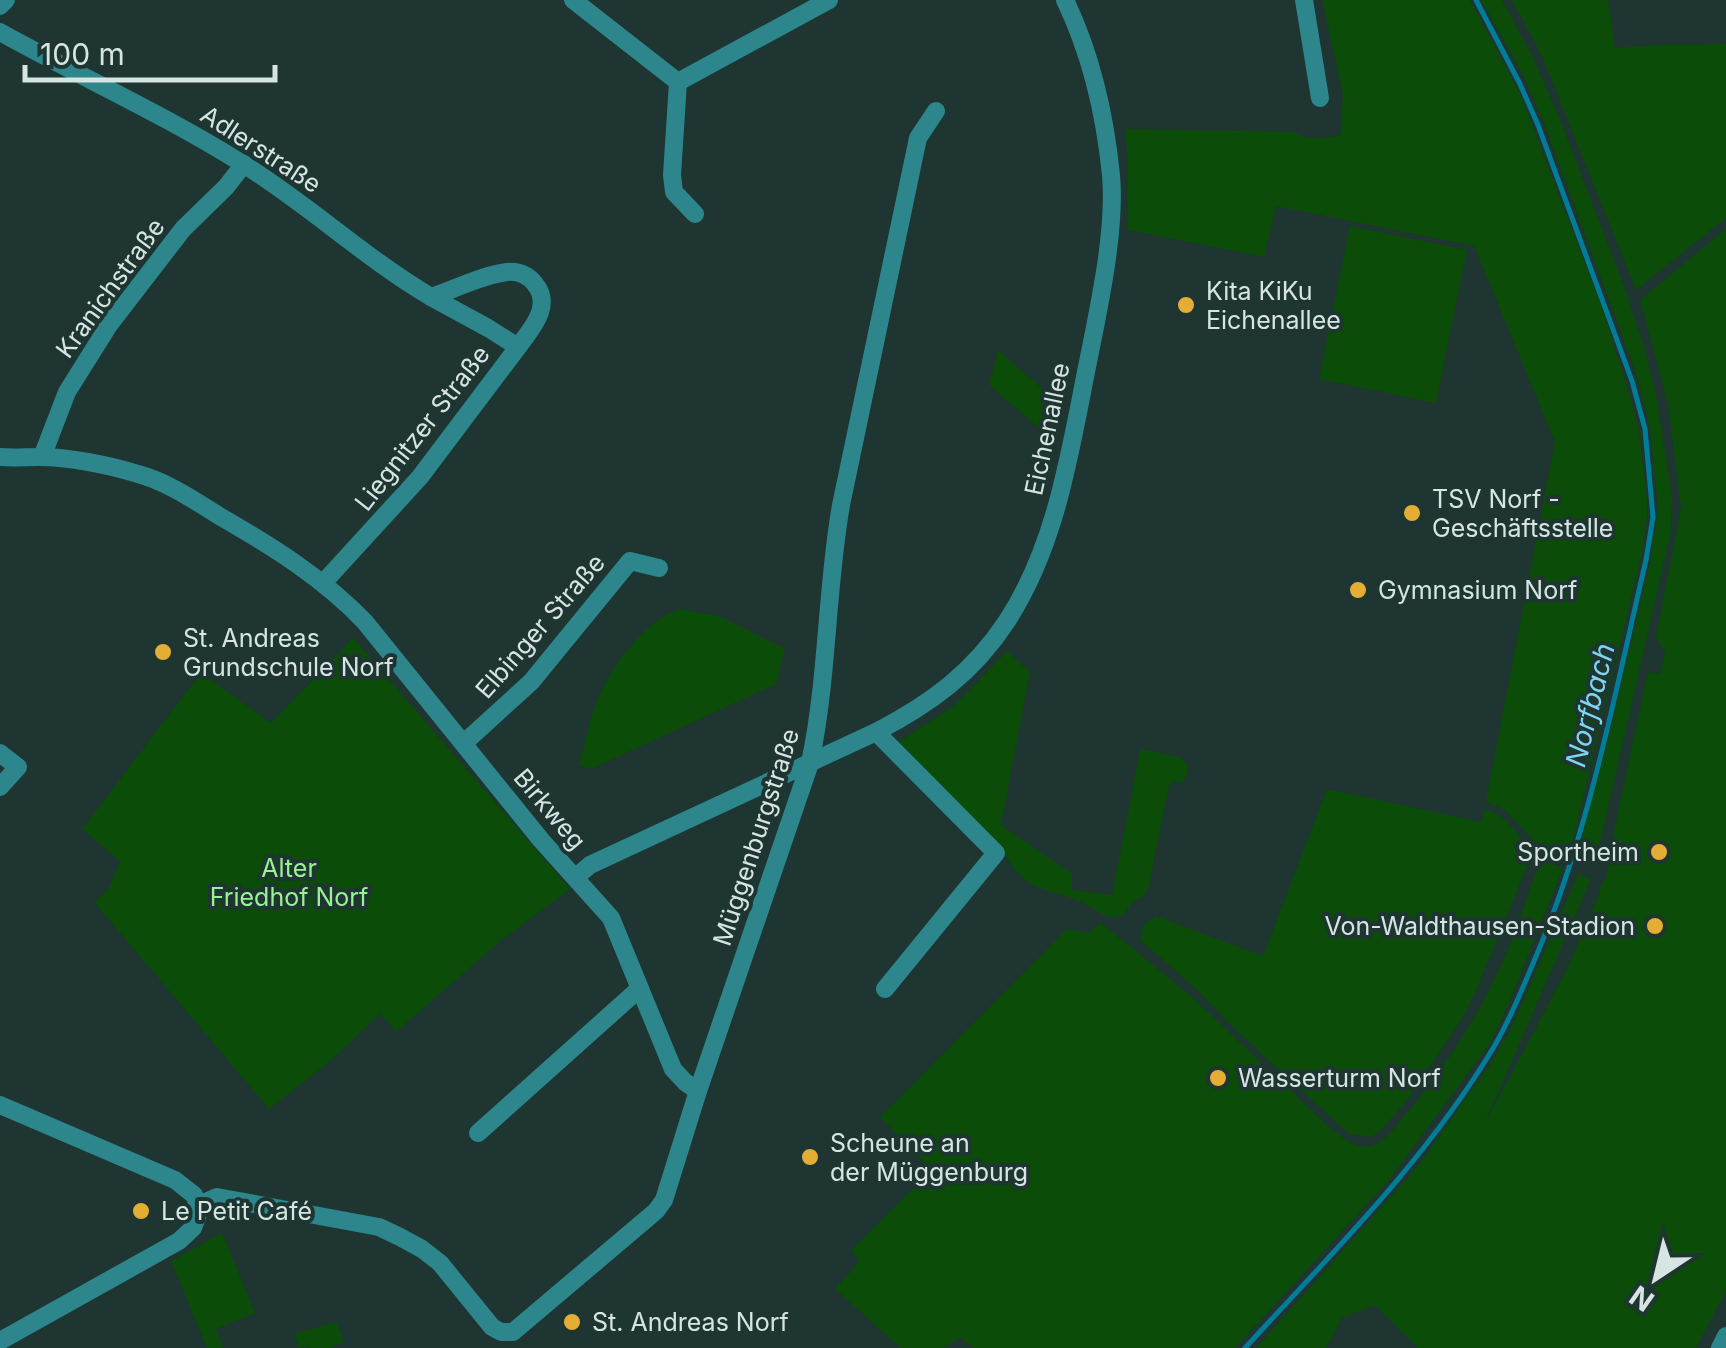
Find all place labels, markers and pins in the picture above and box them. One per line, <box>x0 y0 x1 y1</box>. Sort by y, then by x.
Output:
place label: Kita KiKu Eichenallee <box>1206 276 1341 335</box>
marker: Kita KiKu Eichenallee <box>1175 294 1197 316</box>
place label: TSV Norf - Geschäftsstelle <box>1432 484 1613 543</box>
marker: TSV Norf - Geschäftsstelle <box>1401 502 1423 524</box>
place label: Gymnasium Norf <box>1378 575 1577 605</box>
marker: Gymnasium Norf <box>1347 579 1369 601</box>
place label: St. Andreas Grundschule Norf <box>183 623 394 682</box>
marker: St. Andreas Grundschule Norf <box>152 641 174 663</box>
place label: Sportheim <box>1517 837 1639 867</box>
marker: Sportheim <box>1648 841 1670 863</box>
place label: Von-Waldthausen-Stadion <box>1325 911 1635 941</box>
marker: Von-Waldthausen-Stadion <box>1644 915 1666 937</box>
place label: Wasserturm Norf <box>1238 1063 1441 1093</box>
marker: Wasserturm Norf <box>1207 1067 1229 1089</box>
place label: Scheune an der Müggenburg <box>830 1128 1028 1187</box>
marker: Scheune an der Müggenburg <box>799 1146 821 1168</box>
place label: Le Petit Café <box>161 1196 312 1226</box>
marker: Le Petit Café <box>130 1200 152 1222</box>
place label: St. Andreas Norf <box>592 1307 789 1337</box>
marker: St. Andreas Norf <box>561 1311 583 1333</box>

